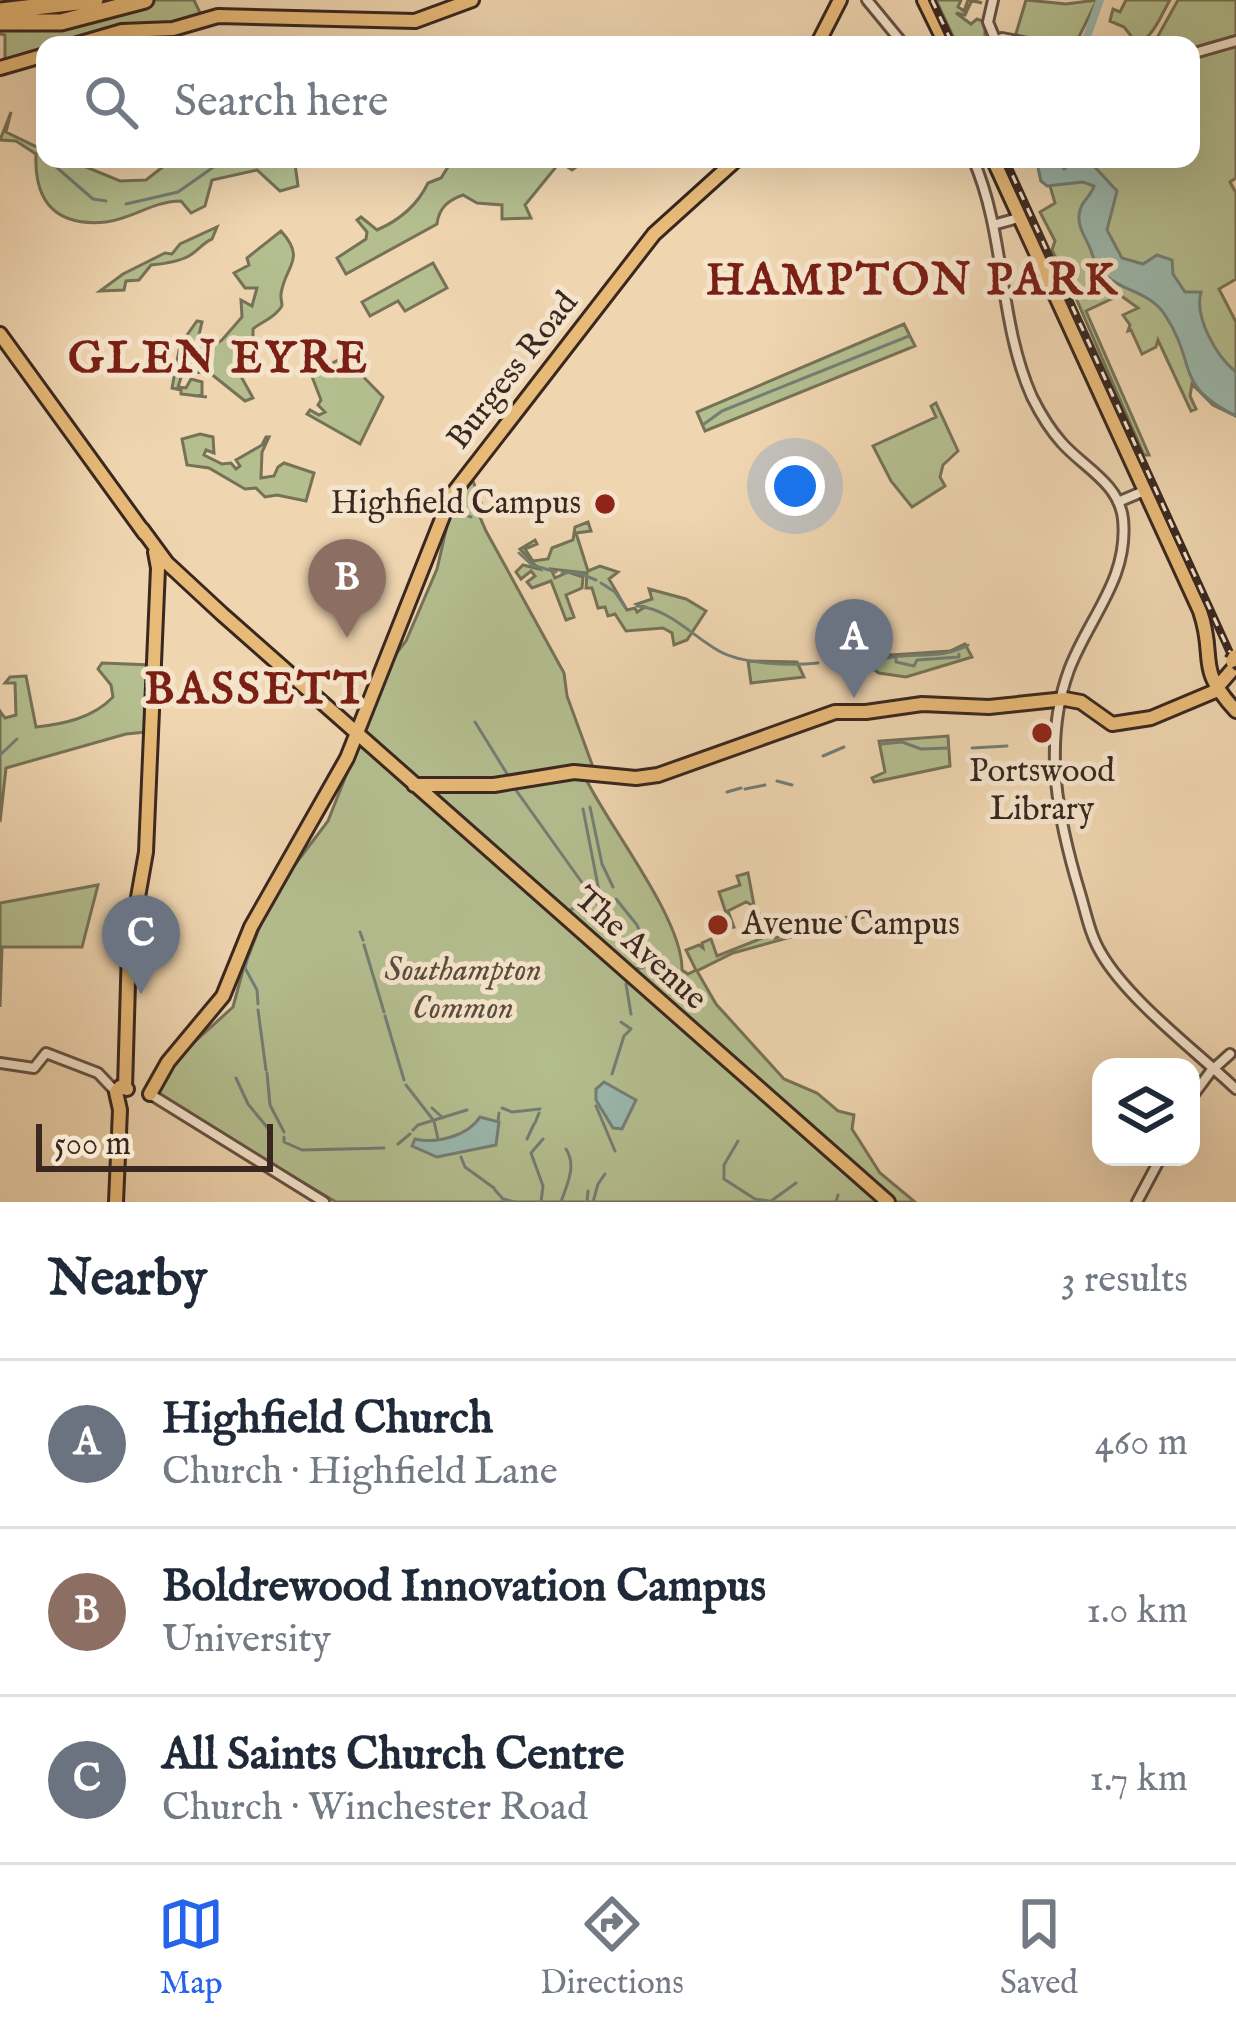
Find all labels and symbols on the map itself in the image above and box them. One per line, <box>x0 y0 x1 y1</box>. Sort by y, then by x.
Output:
district label: HAMPTON PARK <box>706 253 1120 310</box>
street label: Burgess Road <box>438 283 588 458</box>
district label: GLEN EYRE <box>68 331 370 388</box>
your location <box>765 456 825 516</box>
place label: Highfield Campus <box>331 483 581 525</box>
marker: Highfield Campus <box>592 491 618 517</box>
pin: B <box>308 539 386 638</box>
pin: A <box>815 599 893 698</box>
district label: BASSETT <box>145 662 369 719</box>
marker: Portswood Library <box>1029 720 1055 746</box>
place label: Portswood Library <box>969 751 1115 831</box>
street label: The Avenue <box>565 878 715 1020</box>
pin: C <box>102 895 180 994</box>
place label: Avenue Campus <box>741 904 960 946</box>
marker: Avenue Campus <box>705 912 731 938</box>
park label: Southampton Common <box>384 950 542 1030</box>
scale bar <box>36 1118 273 1171</box>

